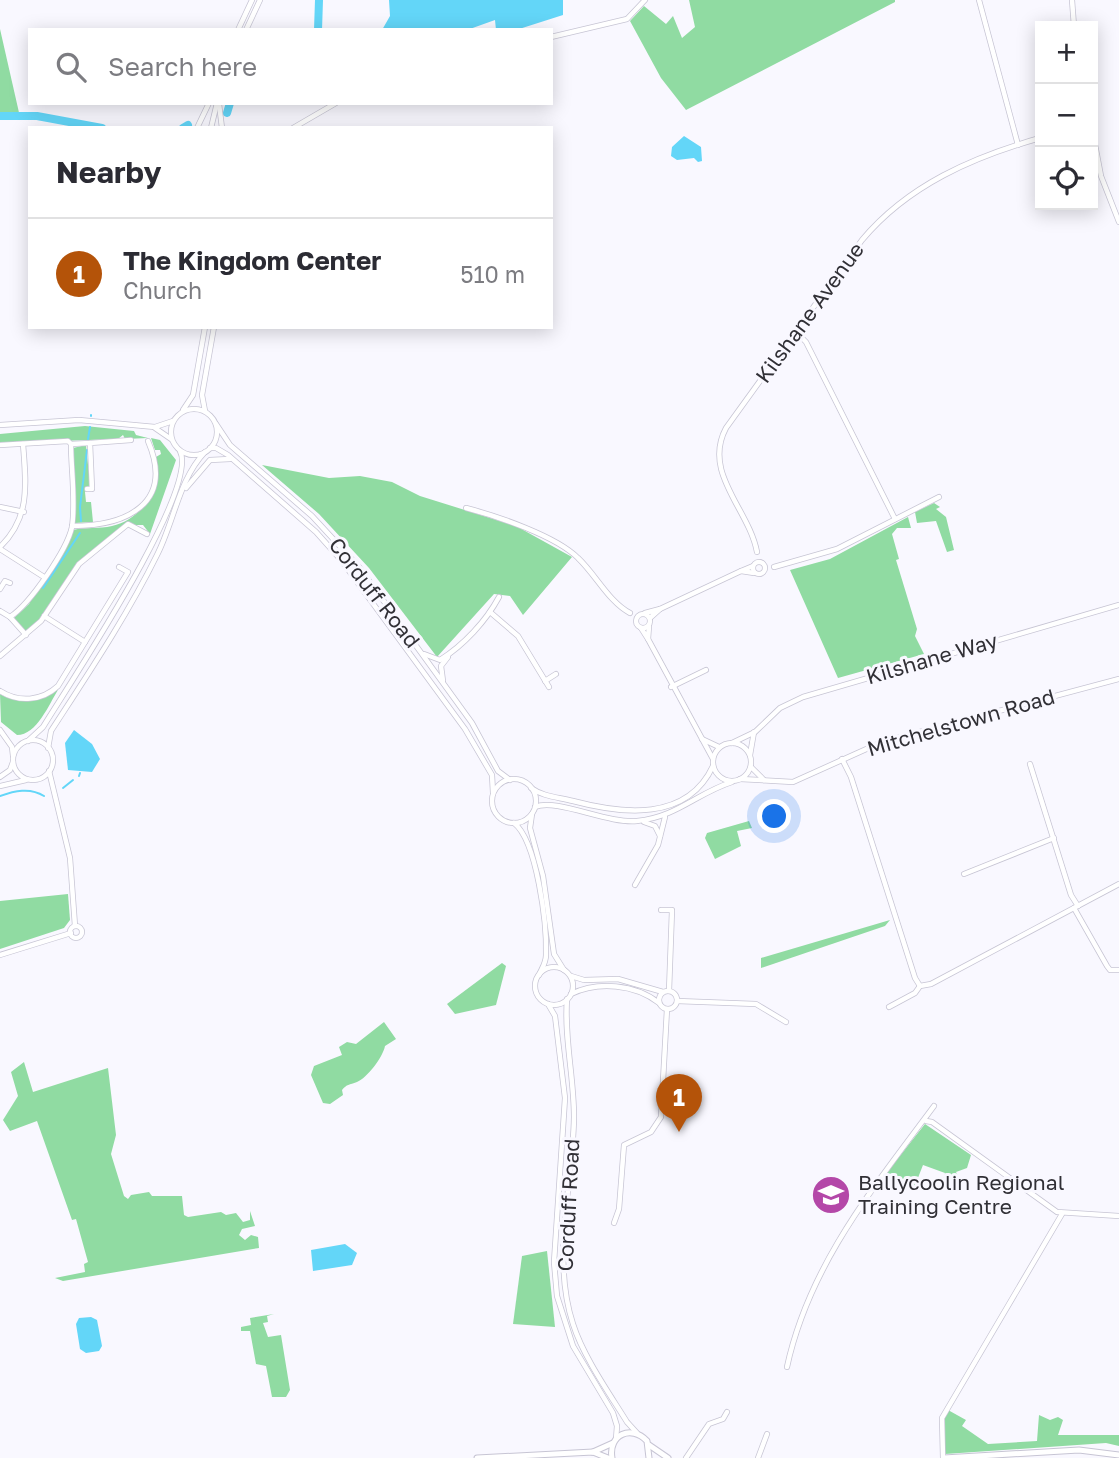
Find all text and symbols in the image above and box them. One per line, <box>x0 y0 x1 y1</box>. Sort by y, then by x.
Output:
map controls <box>1035 21 1098 210</box>
button: + <box>1035 21 1098 84</box>
search box <box>28 28 553 105</box>
icon: search <box>52 48 90 86</box>
text: Search here <box>108 51 257 82</box>
button: − <box>1035 84 1098 147</box>
button: locate <box>1035 147 1098 210</box>
text: Nearby <box>56 154 161 190</box>
street label: Kilshane Avenue <box>750 237 869 388</box>
text: The Kingdom Center <box>123 245 381 276</box>
text: 1 <box>73 260 85 288</box>
text: 510 m <box>460 260 525 288</box>
text: Church <box>123 276 202 304</box>
street label: Corduff Road <box>324 532 426 653</box>
street label: Kilshane Way <box>863 627 1001 689</box>
street label: Mitchelstown Road <box>864 683 1058 761</box>
your location <box>757 799 791 833</box>
pin: 1 <box>656 1074 702 1132</box>
street label: Corduff Road <box>552 1138 584 1272</box>
place label: Ballycoolin Regional Training Centre <box>858 1169 1064 1219</box>
school or university icon: Ballycoolin Regional Training Centre <box>810 1174 852 1216</box>

